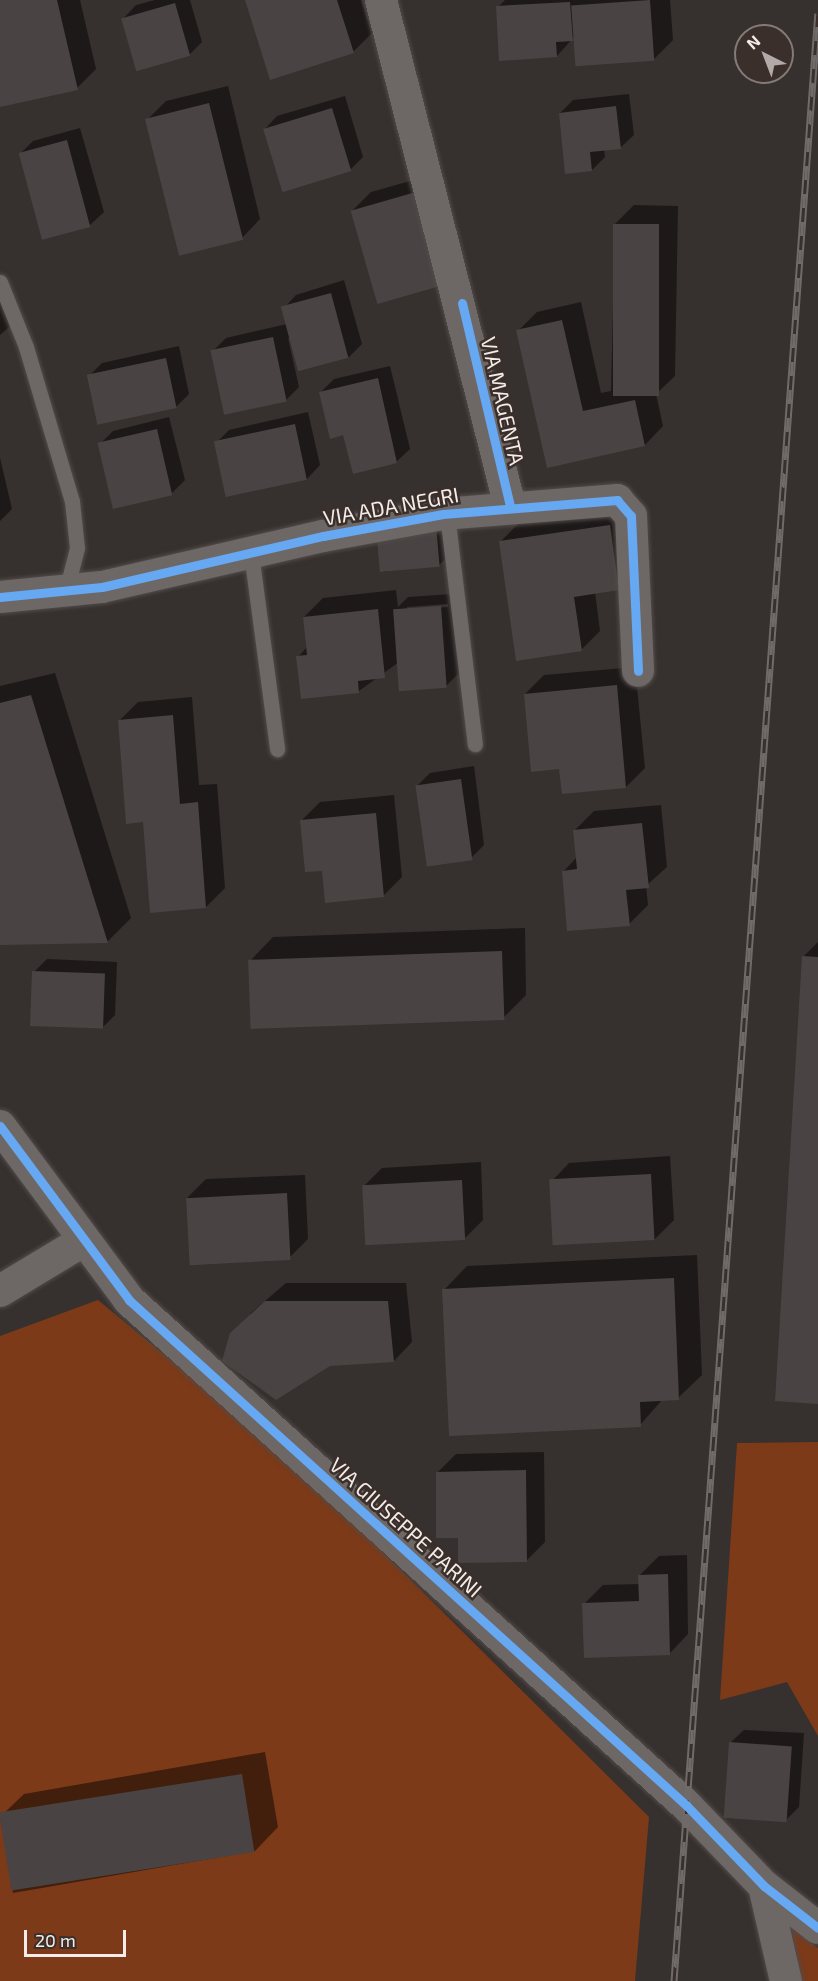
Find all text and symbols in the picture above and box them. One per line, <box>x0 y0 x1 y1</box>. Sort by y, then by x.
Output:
north arrow <box>734 24 794 84</box>
text: N <box>742 31 764 53</box>
street label: VIA MAGENTA <box>476 334 530 468</box>
street label: VIA ADA NEGRI <box>320 482 462 530</box>
street label: VIA GIUSEPPE PARINI <box>324 1452 488 1602</box>
scale bar <box>27 1918 129 1956</box>
text: 20 m <box>35 1929 76 1951</box>

